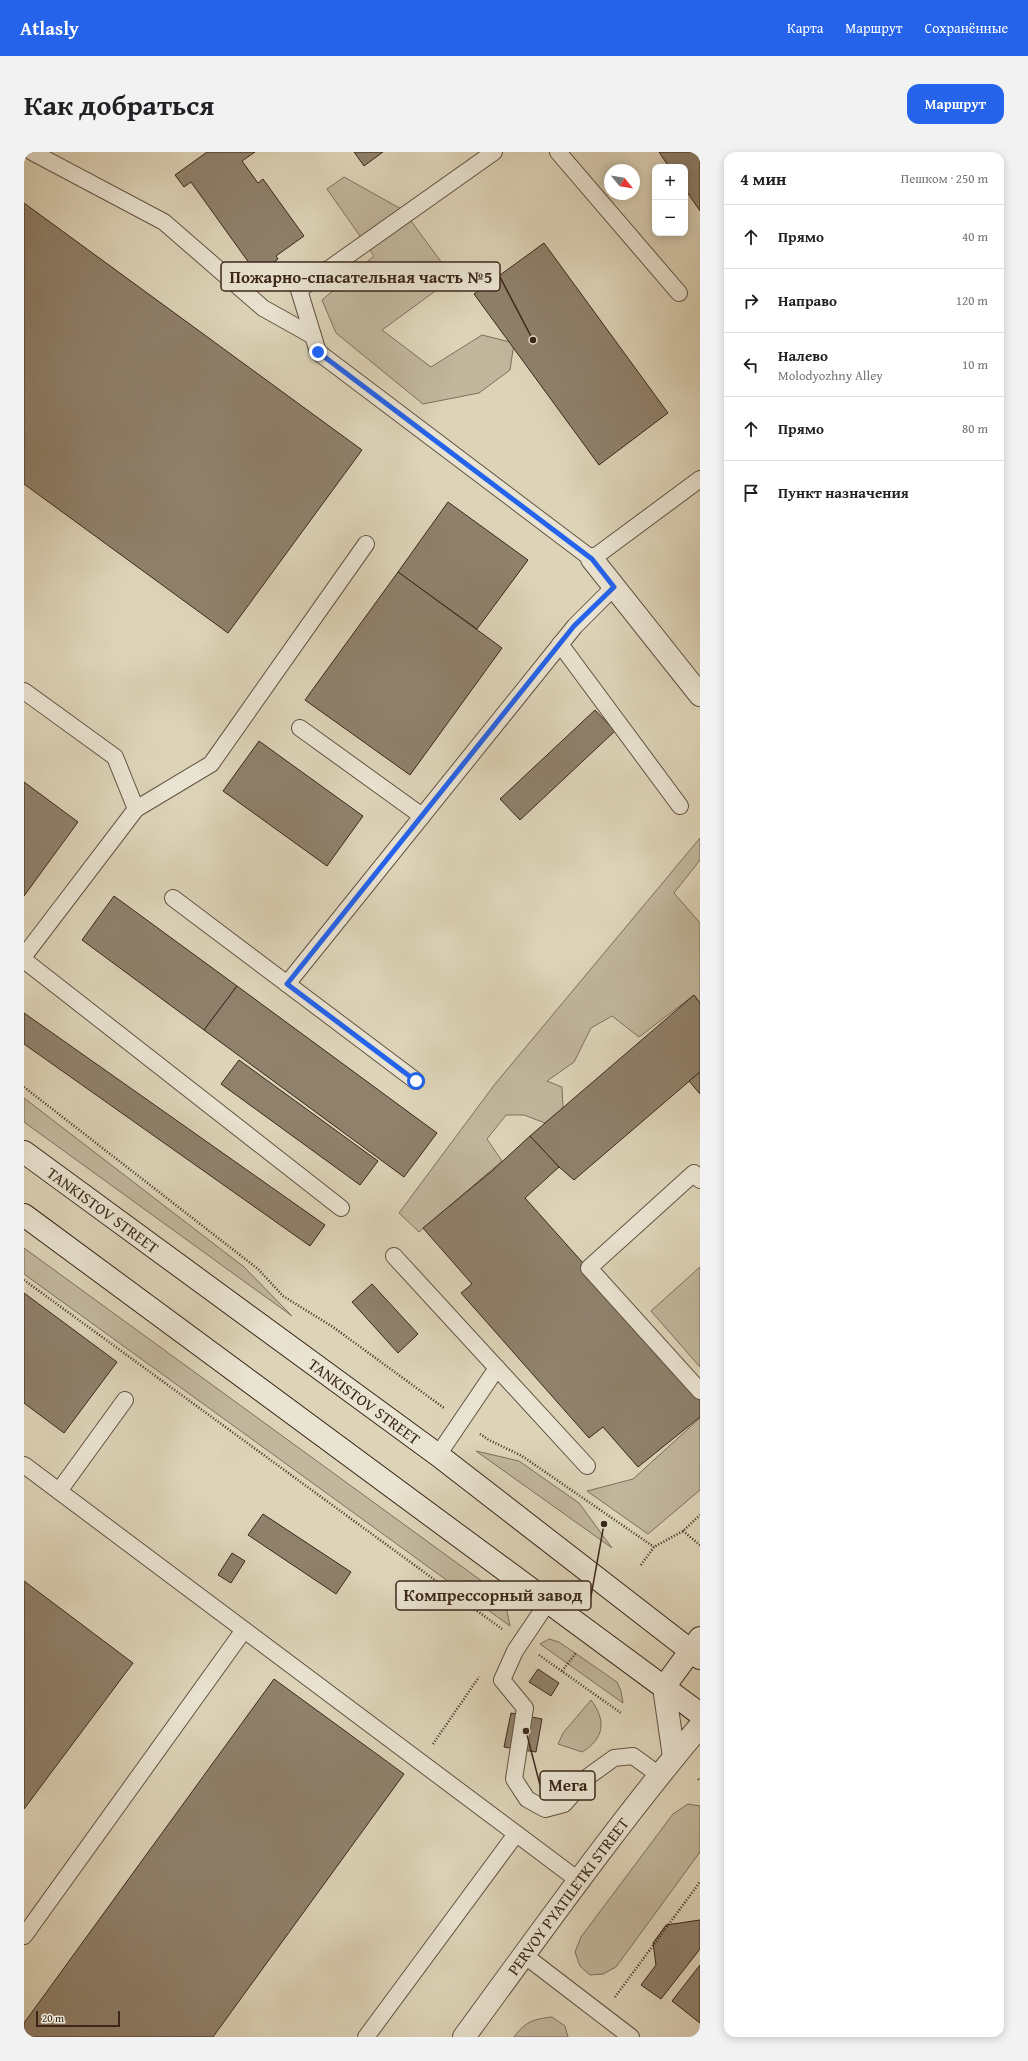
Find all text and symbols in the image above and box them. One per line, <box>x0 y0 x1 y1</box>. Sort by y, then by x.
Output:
text: Atlasly <box>20 14 79 42</box>
text: Карта <box>787 18 823 38</box>
text: Маршрут <box>845 18 903 38</box>
text: Сохранённые <box>925 18 1008 38</box>
text: Как добраться <box>24 84 214 125</box>
button: Маршрут <box>907 84 1004 124</box>
north arrow <box>604 164 640 200</box>
map controls <box>652 164 688 236</box>
button: + <box>652 164 688 200</box>
text: 4 мин <box>740 166 786 191</box>
text: Пешком · 250 m <box>901 169 988 188</box>
button: − <box>652 200 688 236</box>
icon: ahead <box>740 226 762 248</box>
text: Прямо <box>778 226 824 247</box>
text: 40 m <box>962 227 988 246</box>
callout: Пожарно-спасательная часть №5 <box>221 262 500 291</box>
text: Пожарно-спасательная часть №5 <box>230 264 492 289</box>
icon: right <box>740 290 762 312</box>
text: Направо <box>778 290 837 311</box>
text: 120 m <box>956 291 988 310</box>
route end <box>309 343 327 361</box>
text: Налево <box>778 345 828 366</box>
icon: left <box>740 354 762 376</box>
text: 10 m <box>962 355 988 374</box>
text: Molodyozhny Alley <box>778 366 883 385</box>
icon: ahead <box>740 418 762 440</box>
text: Прямо <box>778 418 824 439</box>
text: 80 m <box>962 419 988 438</box>
icon: arrive <box>740 482 762 504</box>
text: Пункт назначения <box>778 482 909 503</box>
route start <box>407 1072 425 1090</box>
street label: TANKISTOV STREET <box>42 1161 164 1259</box>
street label: TANKISTOV STREET <box>303 1352 426 1450</box>
callout: Компрессорный завод <box>396 1581 591 1610</box>
text: Компрессорный завод <box>404 1582 583 1607</box>
callout: Мега <box>540 1771 595 1800</box>
text: Мега <box>549 1772 588 1797</box>
street label: PERVOY PYATILETKI STREET <box>501 1812 634 1980</box>
scale bar <box>36 2009 120 2028</box>
text: 20 m <box>42 2010 64 2026</box>

